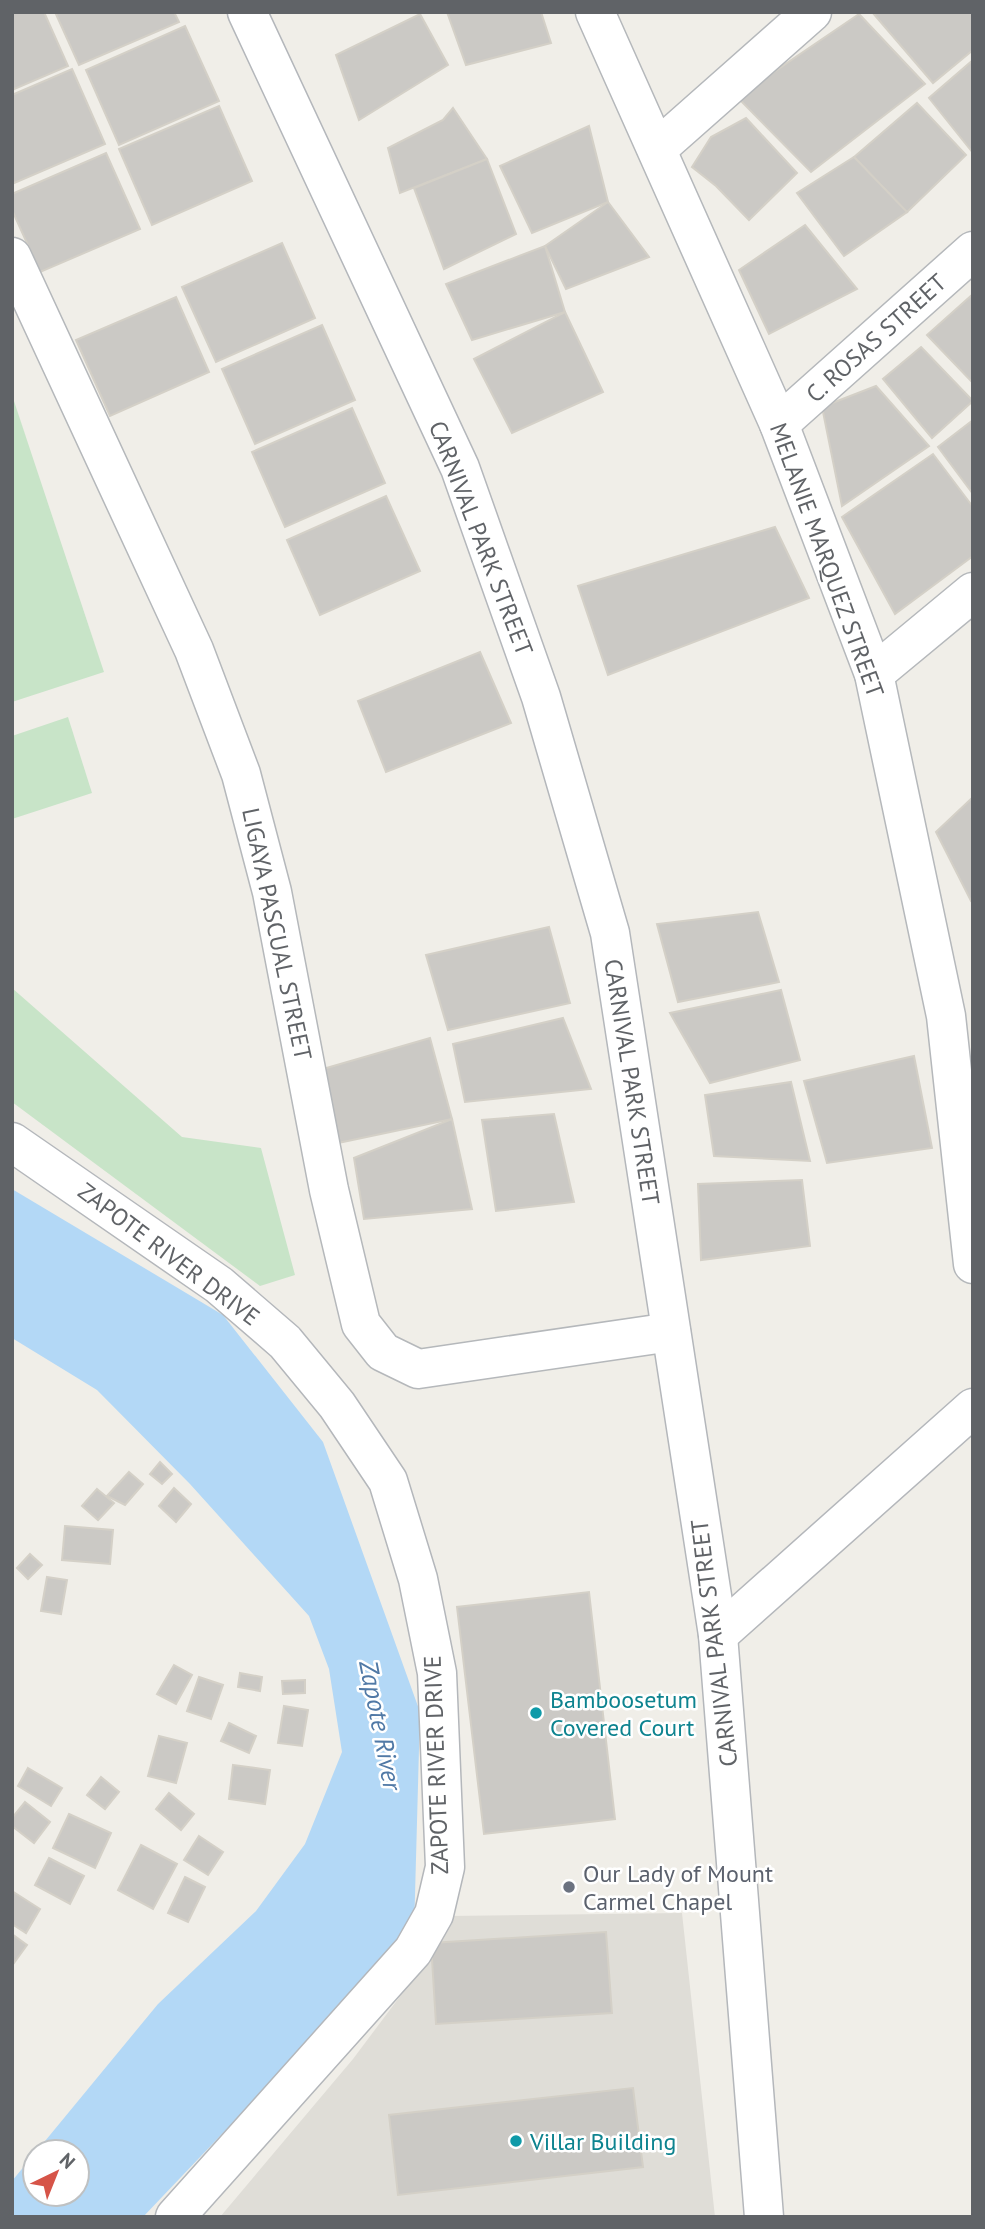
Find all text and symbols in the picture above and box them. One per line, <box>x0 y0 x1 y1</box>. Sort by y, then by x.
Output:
street label: C. ROSAS STREET <box>799 267 953 409</box>
street label: CARNIVAL PARK STREET <box>422 416 540 660</box>
street label: MELANIE MARQUEZ STREET <box>763 419 891 701</box>
street label: LIGAYA PASCUAL STREET <box>235 805 319 1063</box>
street label: CARNIVAL PARK STREET <box>597 957 667 1207</box>
street label: ZAPOTE RIVER DRIVE <box>72 1176 266 1332</box>
street label: CARNIVAL PARK STREET <box>683 1518 745 1768</box>
street label: ZAPOTE RIVER DRIVE <box>417 1655 455 1875</box>
water label: Zapote River <box>352 1656 410 1794</box>
place label: Bamboosetum Covered Court <box>550 1684 697 1743</box>
marker: Bamboosetum Covered Court <box>528 1705 544 1721</box>
place label: Our Lady of Mount Carmel Chapel <box>583 1858 773 1917</box>
marker: Our Lady of Mount Carmel Chapel <box>561 1879 577 1895</box>
place label: Villar Building <box>529 2126 676 2157</box>
marker: Villar Building <box>508 2133 524 2149</box>
north arrow <box>21 2138 91 2208</box>
text: N <box>55 2148 80 2174</box>

